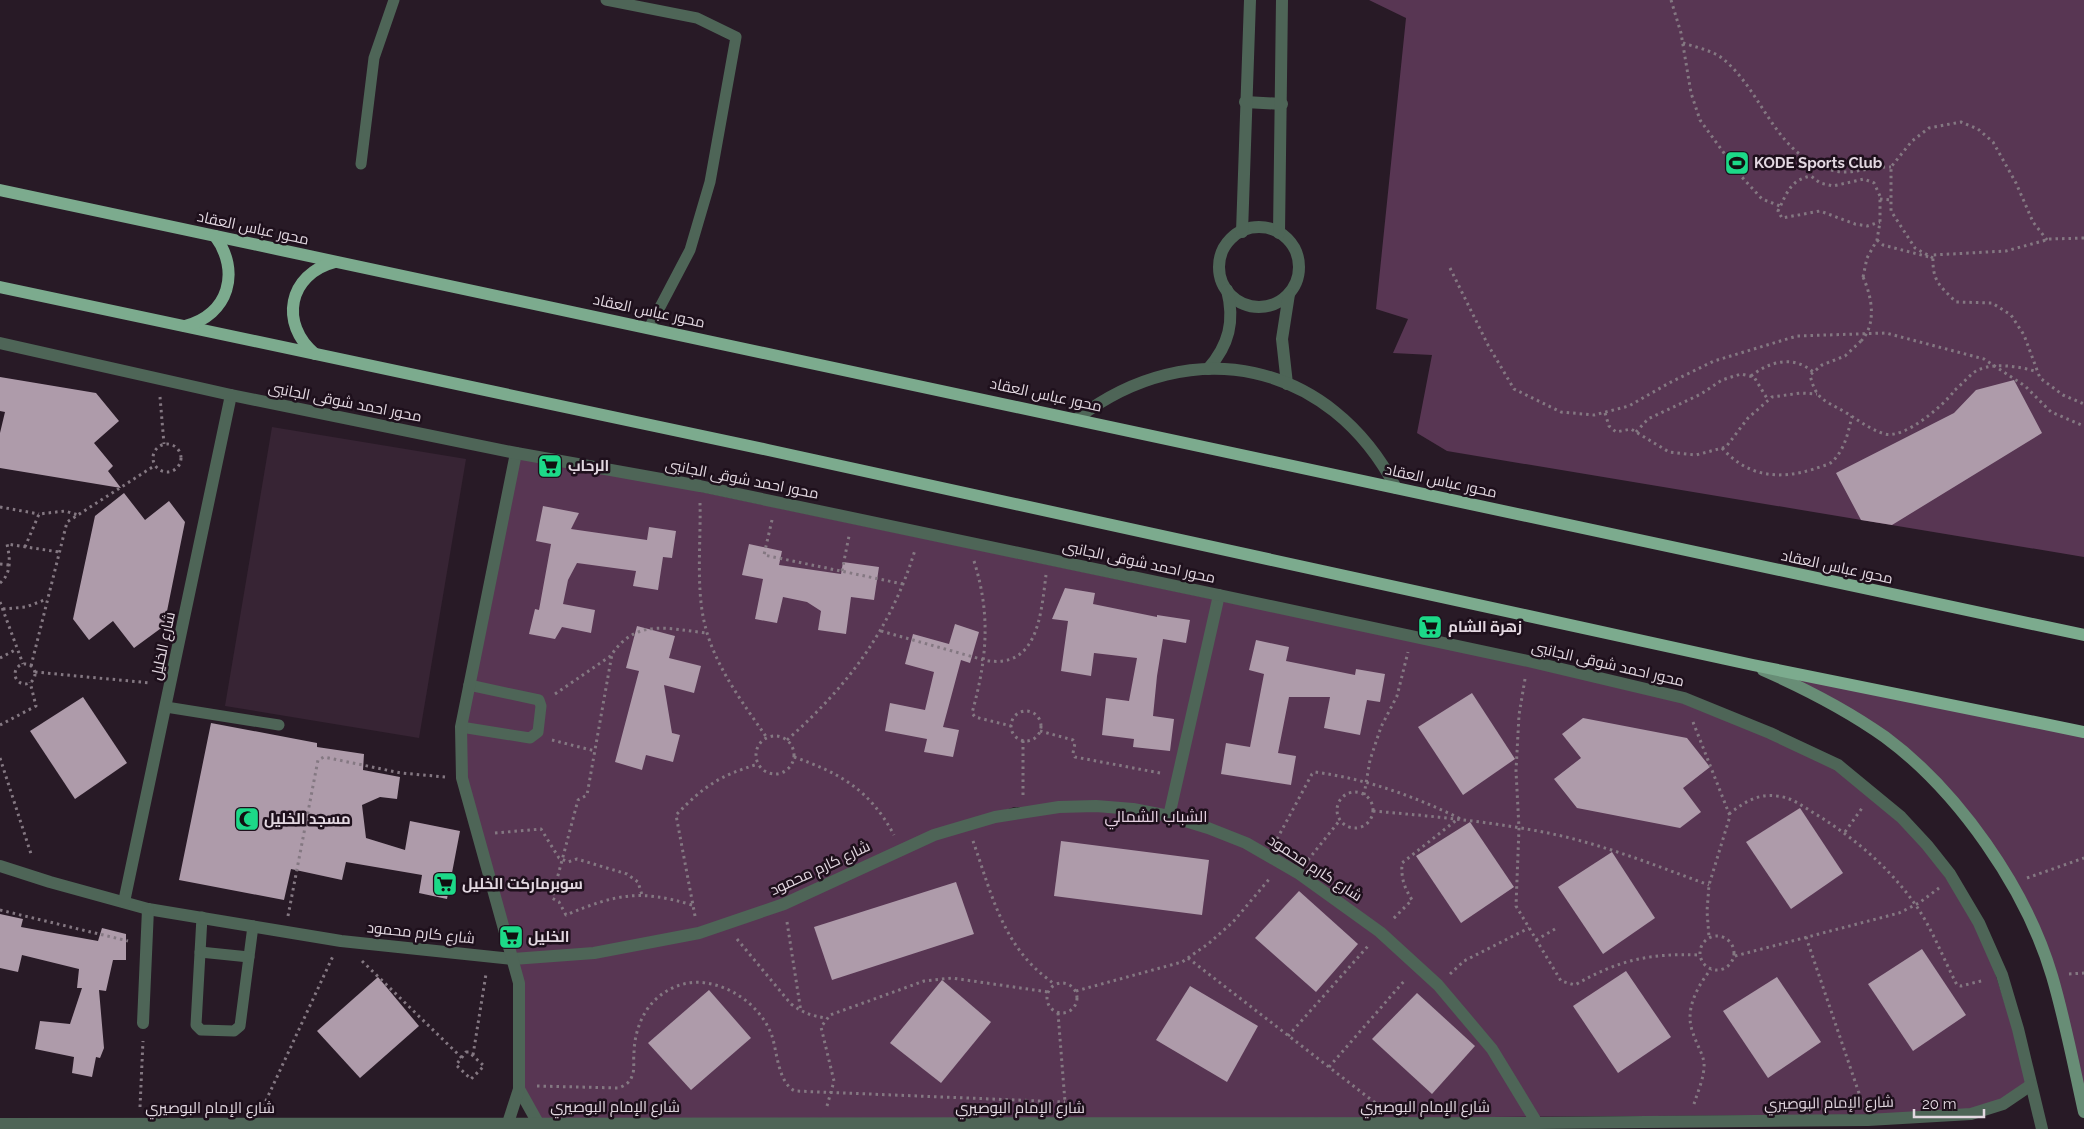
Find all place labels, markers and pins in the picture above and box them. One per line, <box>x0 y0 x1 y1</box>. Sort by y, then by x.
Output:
sports icon: KODE Sports Club <box>1724 150 1750 176</box>
place label: KODE Sports Club <box>1754 154 1883 172</box>
supermarket icon: الرحاب <box>537 453 563 479</box>
place label: الرحاب <box>568 457 609 475</box>
supermarket icon: زهرة الشام <box>1417 614 1443 640</box>
place label: زهرة الشام <box>1448 618 1522 637</box>
mosque icon: مسجد الخليل <box>234 806 260 832</box>
place label: مسجد الخليل <box>264 810 351 828</box>
supermarket icon: سوبرماركت الخليل <box>432 871 458 897</box>
place label: سوبرماركت الخليل <box>462 875 583 893</box>
supermarket icon: الخليل <box>498 924 524 950</box>
place label: الخليل <box>528 928 569 946</box>

